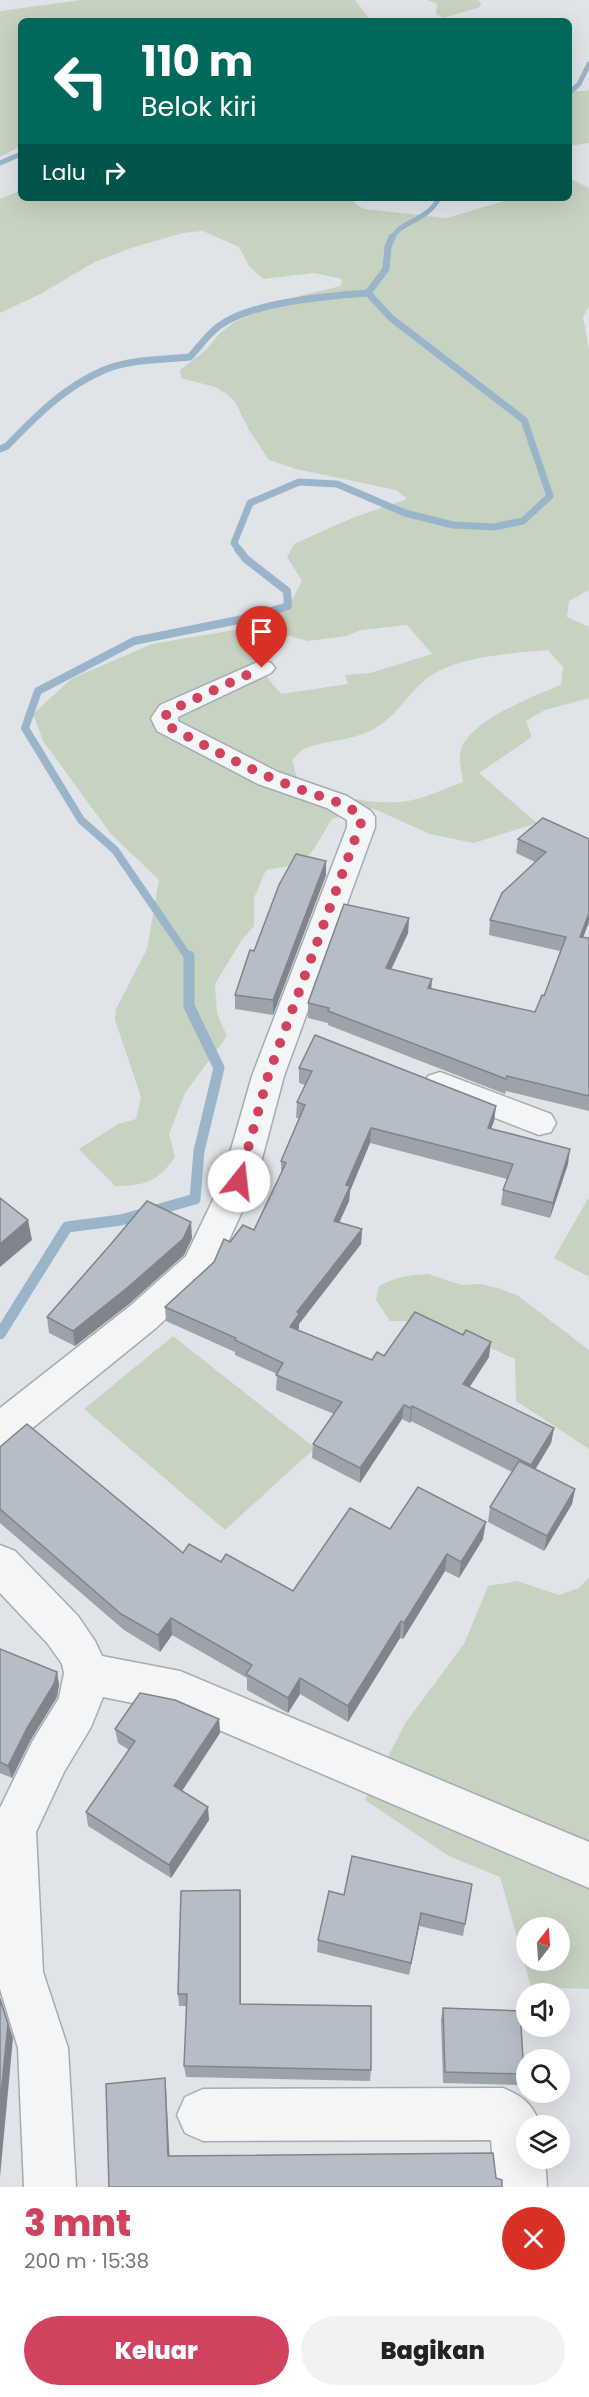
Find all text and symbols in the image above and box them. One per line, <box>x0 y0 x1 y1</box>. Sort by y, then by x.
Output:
text: 110 m <box>141 32 253 91</box>
icon: left <box>42 42 120 120</box>
text: Belok kiri <box>141 88 257 125</box>
icon: right <box>98 156 131 189</box>
text: Lalu <box>42 157 86 188</box>
pin <box>236 606 287 668</box>
icon: arrive <box>245 615 278 648</box>
position arrow <box>207 1149 271 1213</box>
north arrow <box>516 1917 570 1971</box>
map controls <box>516 1917 570 2169</box>
button: sound <box>516 1983 570 2037</box>
button: search <box>516 2049 570 2103</box>
button: layers <box>516 2115 570 2169</box>
text: 3 mnt <box>24 2198 131 2249</box>
button: close <box>502 2207 565 2270</box>
text: 200 m · 15:38 <box>24 2247 149 2275</box>
button: Keluar <box>24 2316 289 2385</box>
button: Bagikan <box>301 2316 565 2385</box>

